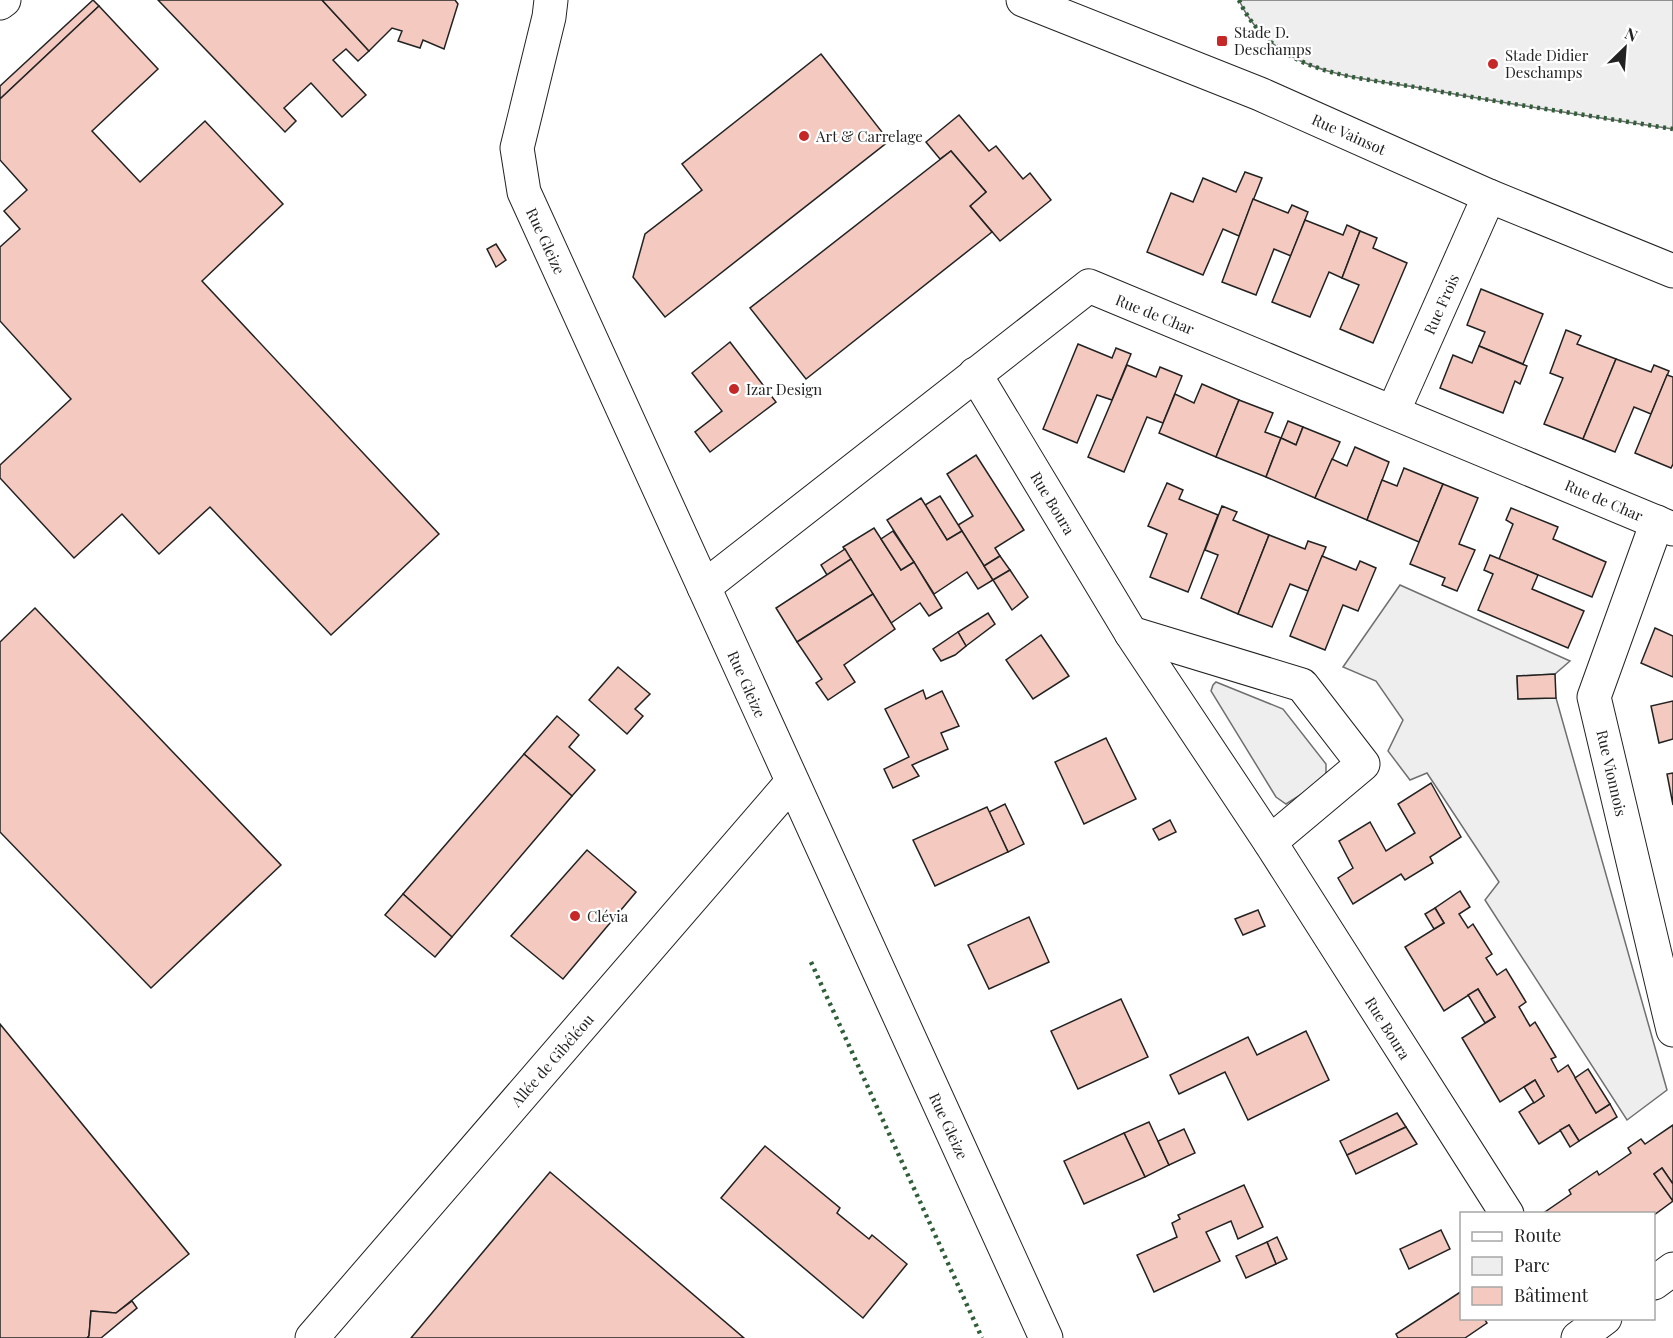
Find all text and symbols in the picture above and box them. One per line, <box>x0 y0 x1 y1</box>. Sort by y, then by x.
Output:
north arrow <box>1595 18 1655 78</box>
place label: Stade D. Deschamps <box>1234 22 1311 59</box>
text: N <box>1622 22 1642 46</box>
marker: Stade D. Deschamps <box>1215 34 1229 48</box>
place label: Stade Didier Deschamps <box>1505 45 1589 82</box>
marker: Stade Didier Deschamps <box>1486 57 1500 71</box>
street label: Rue Vainsot <box>1309 109 1390 159</box>
place label: Art & Carrelage <box>815 126 923 146</box>
marker: Art & Carrelage <box>797 129 811 143</box>
street label: Rue Gleize <box>522 205 570 277</box>
street label: Rue Frois <box>1419 271 1463 337</box>
street label: Rue de Char <box>1113 289 1198 339</box>
place label: Izar Design <box>746 379 822 399</box>
marker: Izar Design <box>727 382 741 396</box>
street label: Rue Boura <box>1026 468 1080 539</box>
street label: Rue de Char <box>1562 475 1646 526</box>
street label: Rue Gleize <box>723 647 771 721</box>
street label: Rue Vionnois <box>1592 728 1632 818</box>
place label: Clévia <box>587 906 629 926</box>
marker: Clévia <box>568 909 582 923</box>
street label: Rue Boura <box>1361 993 1415 1064</box>
street label: Allée de Gibéléou <box>506 1009 598 1111</box>
street label: Rue Gleize <box>925 1090 973 1162</box>
legend <box>1460 1212 1655 1320</box>
text: Route <box>1514 1223 1561 1247</box>
text: Parc <box>1514 1253 1550 1277</box>
text: Bâtiment <box>1514 1283 1589 1307</box>

